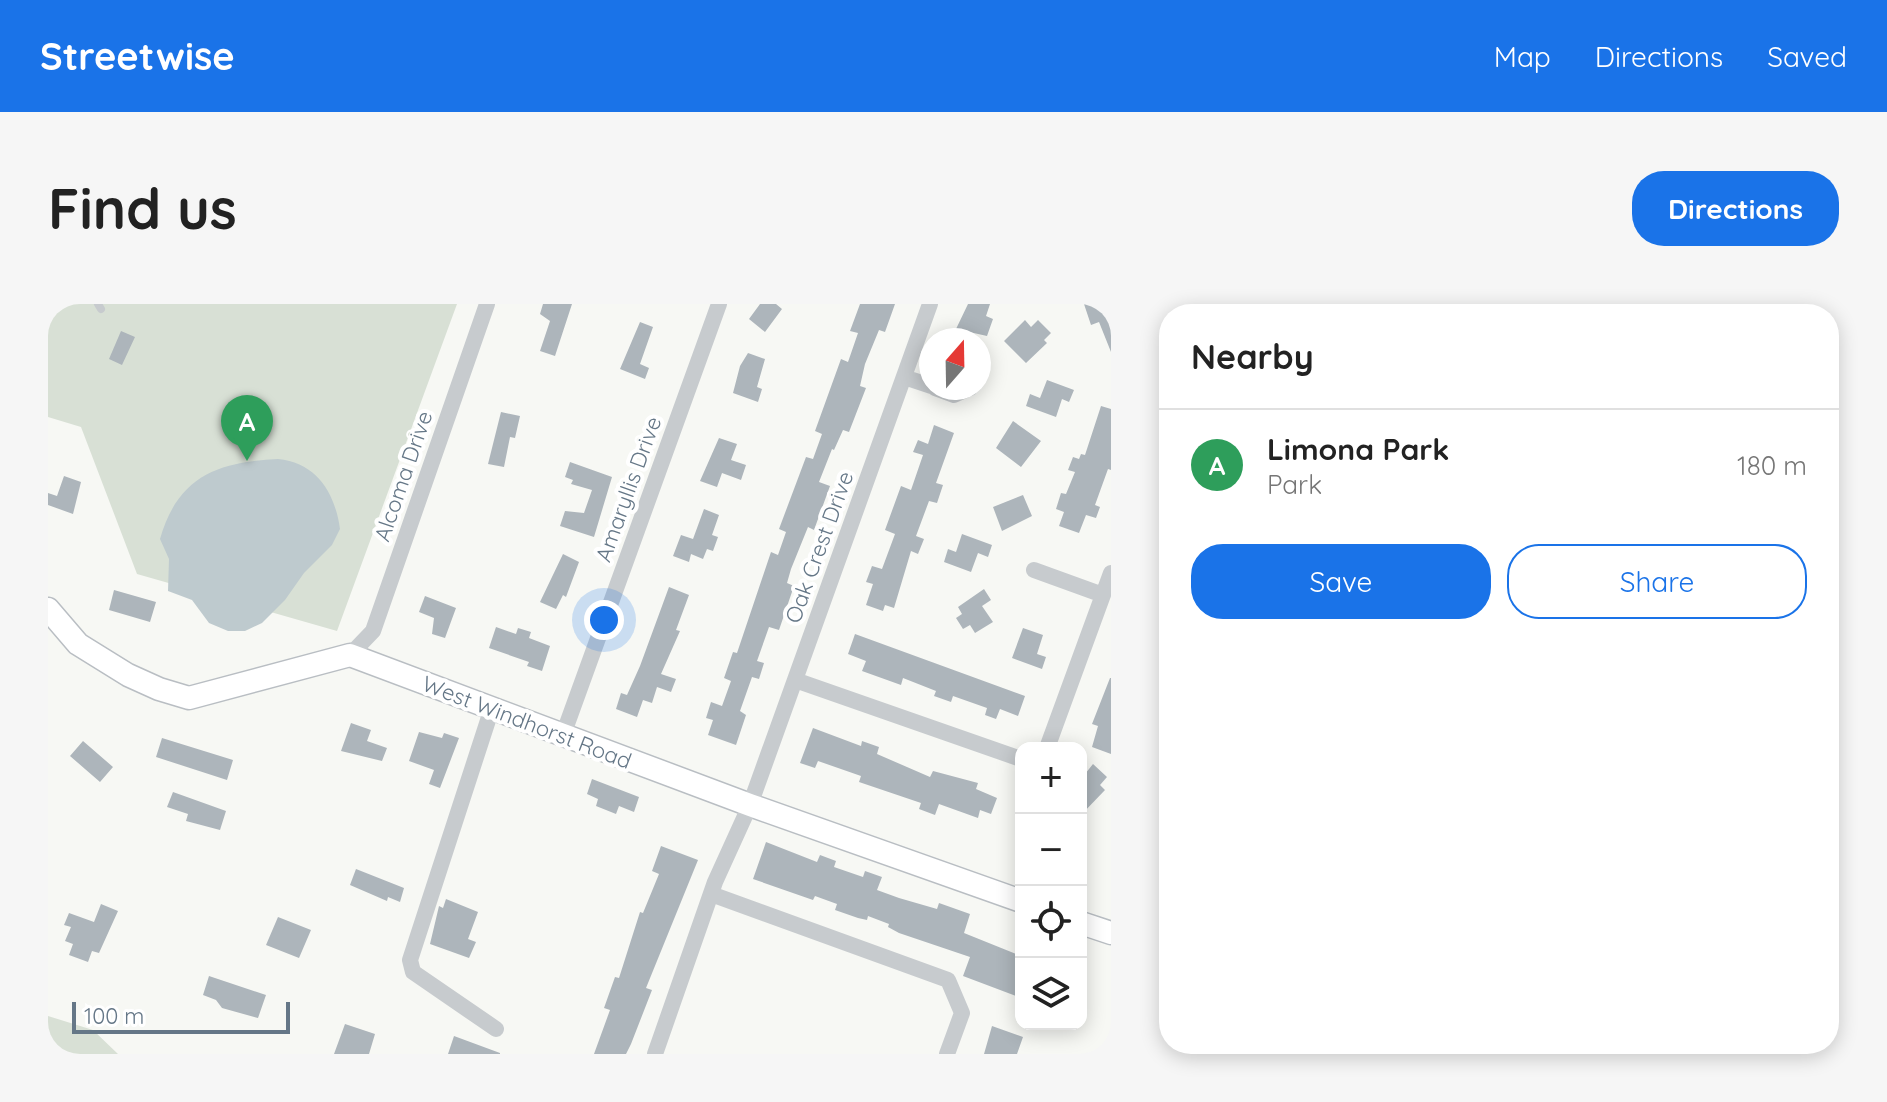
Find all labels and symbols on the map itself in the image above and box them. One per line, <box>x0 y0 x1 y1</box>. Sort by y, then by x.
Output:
north arrow <box>919 328 991 400</box>
pin: A <box>221 395 273 461</box>
street label: Alcoma Drive <box>368 407 438 545</box>
street label: Amaryllis Drive <box>589 412 667 566</box>
street label: Oak Crest Drive <box>779 467 859 627</box>
your location <box>584 600 624 640</box>
street label: West Windhorst Road <box>418 669 636 775</box>
scale bar <box>72 998 290 1034</box>

